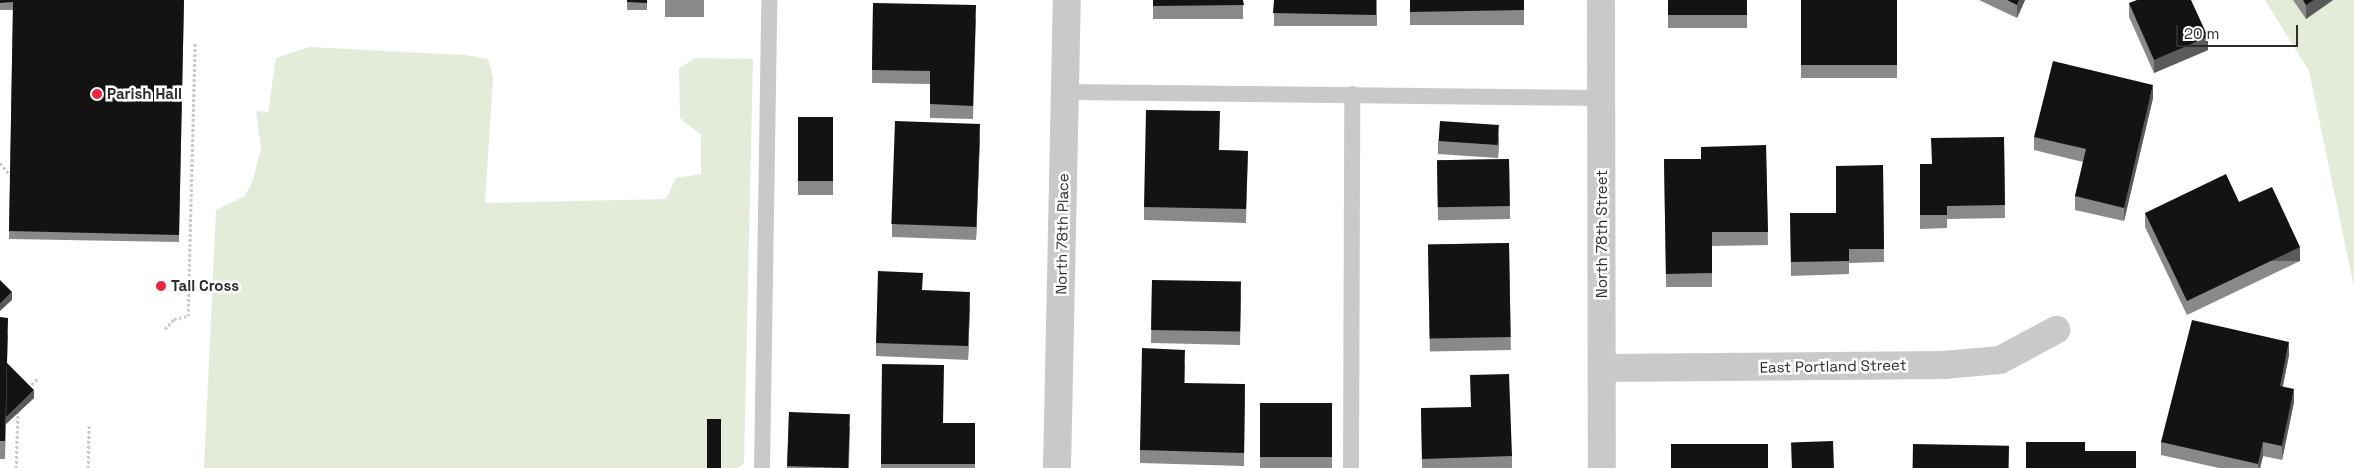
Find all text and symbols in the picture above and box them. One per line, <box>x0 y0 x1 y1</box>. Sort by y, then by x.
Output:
scale bar <box>2179 15 2302 47</box>
text: 20 m <box>2184 24 2219 43</box>
place label: Parish Hall <box>107 85 182 103</box>
marker: Parish Hall <box>91 88 103 100</box>
street label: North 78th Street <box>1593 170 1611 298</box>
street label: North 78th Place <box>1052 173 1072 295</box>
place label: Tall Cross <box>171 277 239 295</box>
marker: Tall Cross <box>155 280 167 292</box>
street label: East Portland Street <box>1759 356 1907 376</box>

